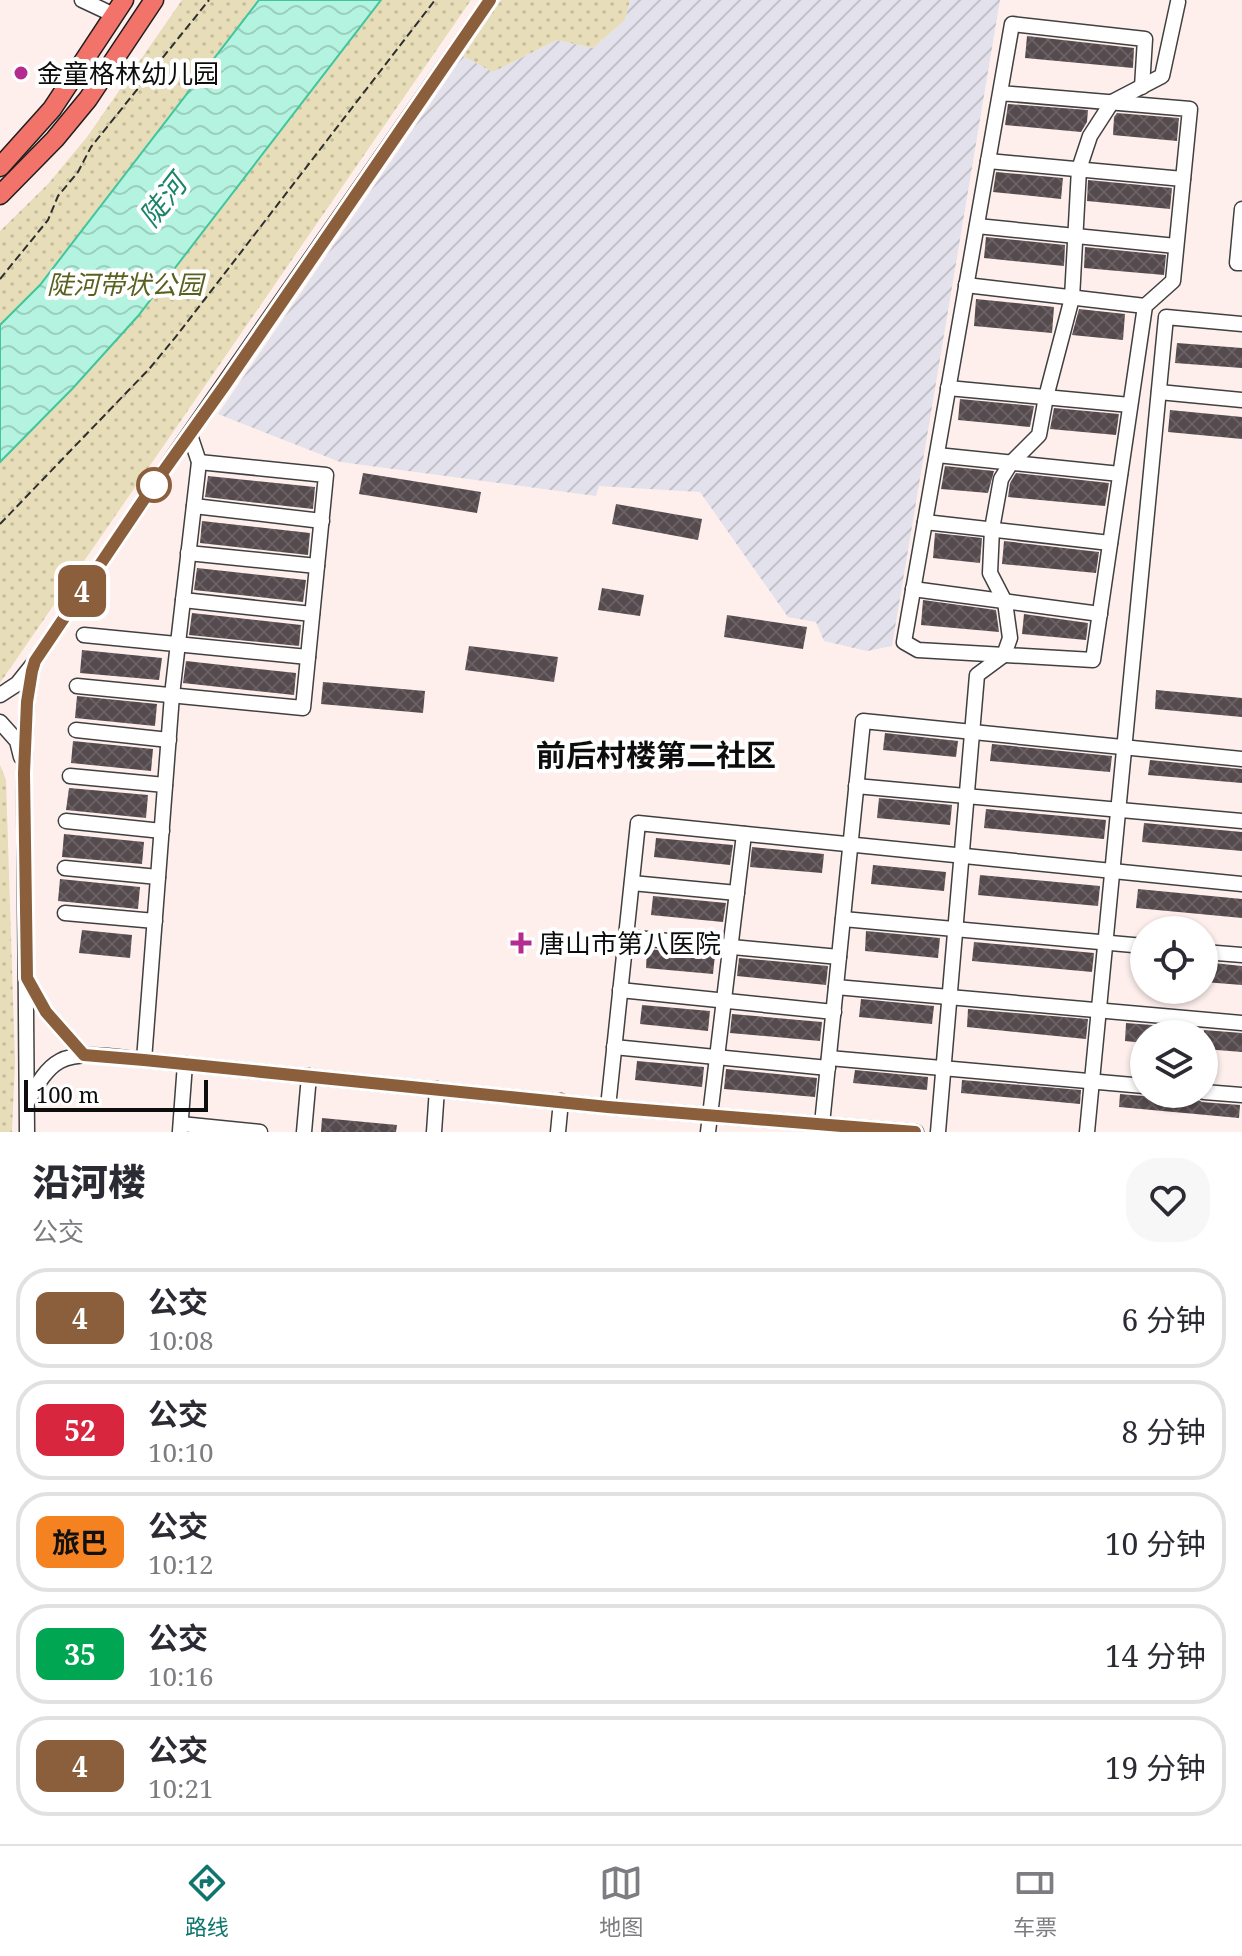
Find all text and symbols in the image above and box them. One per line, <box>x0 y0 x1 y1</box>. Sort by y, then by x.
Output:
place label: 金童格林幼儿园 <box>37 55 219 91</box>
marker: 金童格林幼儿园 <box>12 64 30 82</box>
water label: 陡河 <box>130 162 197 234</box>
park label: 陡河带状公园 <box>47 266 207 302</box>
unlabelled marker <box>137 468 171 502</box>
line badge: 4 <box>56 565 108 617</box>
text: 4 <box>74 572 90 610</box>
district label: 前后村楼第二社区 <box>536 734 776 775</box>
map controls <box>1130 916 1218 1108</box>
button: locate <box>1130 916 1218 1004</box>
place label: 唐山市第八医院 <box>539 925 721 961</box>
marker: 唐山市第八医院 <box>510 932 532 954</box>
button: layers <box>1130 1020 1218 1108</box>
scale bar <box>24 1076 208 1112</box>
text: 100 m <box>36 1079 99 1109</box>
text: 沿河楼 <box>32 1155 146 1207</box>
button: heart <box>1126 1158 1210 1242</box>
text: 公交 <box>32 1213 84 1249</box>
text: 公交 <box>148 1281 208 1322</box>
text: 4 <box>72 1299 88 1337</box>
text: 6 分钟 <box>1121 1299 1206 1340</box>
text: 10:08 <box>148 1322 214 1358</box>
text: 公交 <box>148 1393 208 1434</box>
text: 52 <box>64 1411 96 1449</box>
text: 8 分钟 <box>1121 1411 1206 1452</box>
text: 10:10 <box>148 1434 214 1470</box>
text: 公交 <box>148 1505 208 1546</box>
text: 旅巴 <box>52 1523 108 1561</box>
text: 10 分钟 <box>1105 1523 1206 1564</box>
text: 10:12 <box>148 1546 214 1582</box>
text: 公交 <box>148 1617 208 1658</box>
text: 35 <box>64 1635 96 1673</box>
text: 14 分钟 <box>1105 1635 1206 1676</box>
text: 10:16 <box>148 1658 214 1694</box>
text: 公交 <box>148 1729 208 1770</box>
text: 4 <box>72 1747 88 1785</box>
text: 19 分钟 <box>1105 1747 1206 1788</box>
text: 10:21 <box>148 1770 214 1806</box>
tab: 路线 <box>185 1861 229 1941</box>
tab: 地图 <box>599 1861 643 1941</box>
tab: 车票 <box>1013 1861 1057 1941</box>

